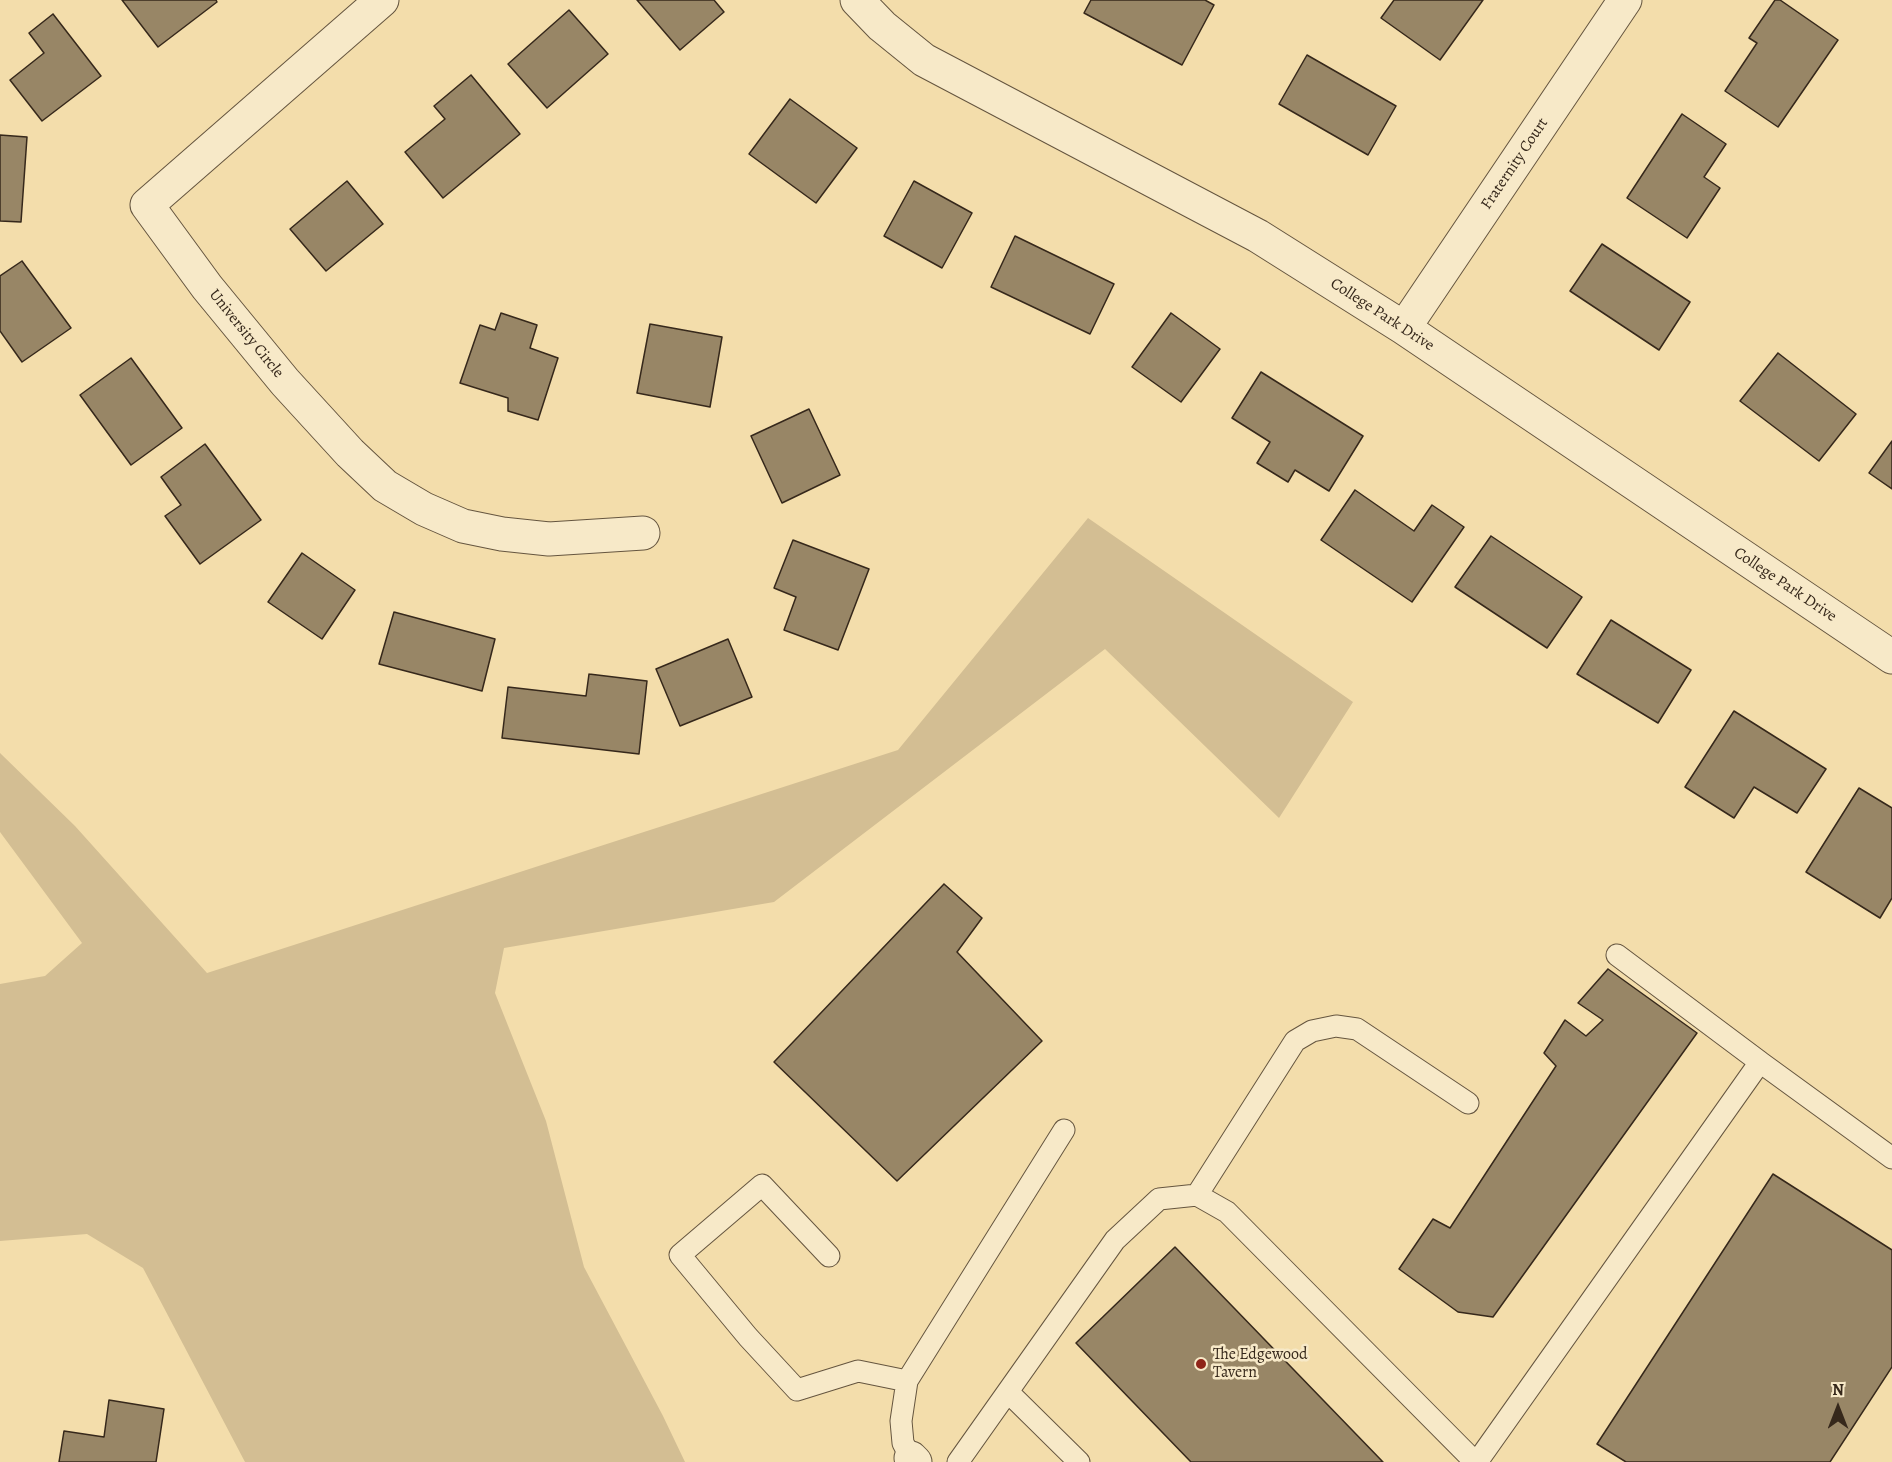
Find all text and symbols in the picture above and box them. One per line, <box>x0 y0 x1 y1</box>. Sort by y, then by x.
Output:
street label: Fraternity Court <box>1477 115 1553 213</box>
street label: College Park Drive <box>1326 274 1438 356</box>
street label: University Circle <box>204 286 288 382</box>
street label: College Park Drive <box>1730 544 1840 626</box>
place label: The Edgewood Tavern <box>1213 1345 1308 1383</box>
marker: The Edgewood Tavern <box>1194 1357 1208 1371</box>
north arrow <box>1808 1378 1868 1438</box>
text: N <box>1832 1379 1844 1401</box>

